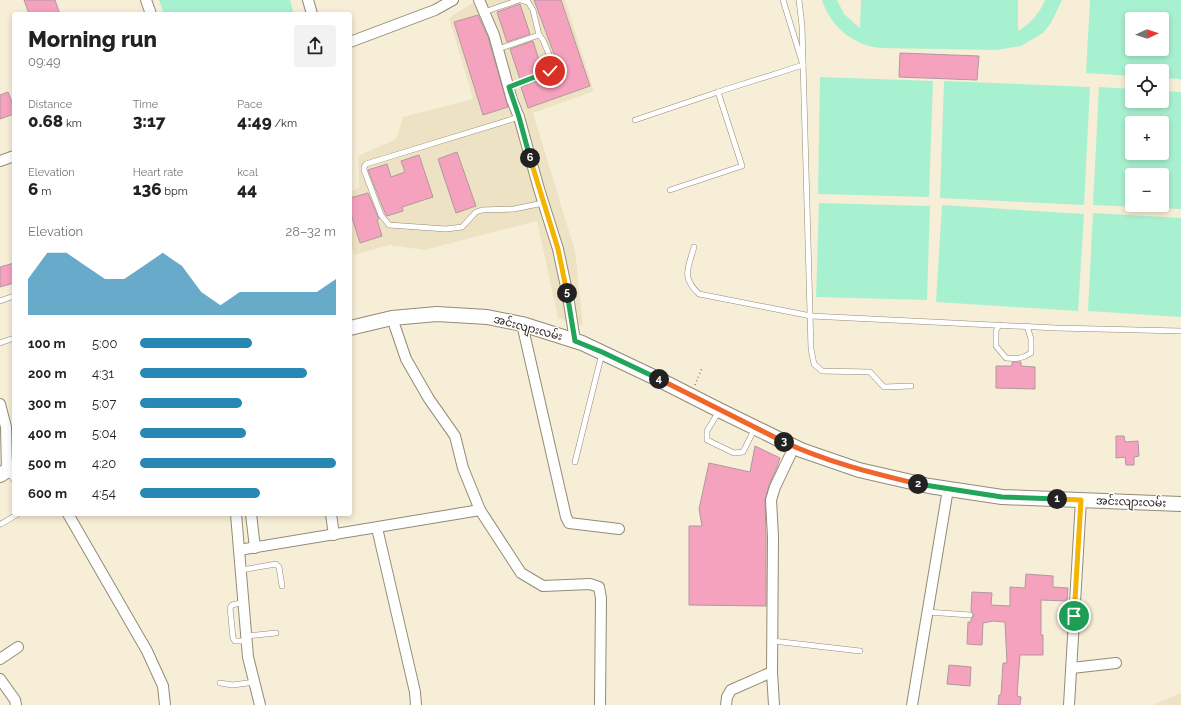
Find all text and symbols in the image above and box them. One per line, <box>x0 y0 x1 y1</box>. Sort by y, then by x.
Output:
north arrow <box>1125 12 1169 56</box>
map controls <box>1125 12 1169 212</box>
button: share <box>294 25 336 67</box>
text: Morning run <box>28 26 157 52</box>
text: 09:49 <box>28 54 61 69</box>
pin <box>533 54 567 88</box>
icon: check <box>539 60 561 82</box>
button: locate <box>1125 64 1169 108</box>
text: Distance <box>28 98 72 111</box>
text: Time <box>133 98 158 111</box>
text: Pace <box>237 98 263 111</box>
text: 0.68 <box>28 111 63 131</box>
text: 3:17 <box>133 111 166 131</box>
text: 4:49 <box>237 111 272 131</box>
button: + <box>1125 116 1169 160</box>
text: km <box>63 117 82 130</box>
text: /km <box>272 117 297 130</box>
pin: 6 <box>520 148 540 168</box>
text: 6 <box>527 151 533 164</box>
text: Elevation <box>28 166 75 179</box>
text: Heart rate <box>133 166 183 179</box>
text: kcal <box>237 166 258 179</box>
button: − <box>1125 168 1169 212</box>
text: 6 <box>28 179 38 199</box>
text: 136 <box>133 179 161 199</box>
text: 44 <box>237 179 257 199</box>
text: m <box>38 185 51 198</box>
text: bpm <box>161 185 188 198</box>
text: Elevation <box>28 224 83 239</box>
text: 28–32 m <box>286 224 336 239</box>
pin: 5 <box>557 283 577 303</box>
text: 5 <box>564 286 570 299</box>
street label: အင်းလျားလမ်း <box>492 312 564 345</box>
text: 100 m <box>28 336 66 351</box>
text: 5:00 <box>92 336 117 351</box>
text: 200 m <box>28 366 67 381</box>
text: 4:31 <box>92 366 114 381</box>
pin: 4 <box>649 369 669 389</box>
text: 4 <box>656 372 662 385</box>
text: 300 m <box>28 396 66 411</box>
text: 5:07 <box>92 396 116 411</box>
text: 400 m <box>28 426 67 441</box>
text: 5:04 <box>92 426 117 441</box>
pin: 3 <box>774 432 794 452</box>
text: 3 <box>781 435 787 448</box>
text: 500 m <box>28 456 66 471</box>
text: 4:20 <box>92 456 116 471</box>
pin: 2 <box>908 474 928 494</box>
text: 2 <box>915 477 921 490</box>
text: 600 m <box>28 486 67 501</box>
text: 4:54 <box>92 486 116 501</box>
pin: 1 <box>1047 489 1067 509</box>
text: 1 <box>1054 492 1060 505</box>
street label: အင်းလျားလမ်း <box>1096 493 1167 512</box>
pin <box>1057 599 1091 633</box>
icon: arrive <box>1063 605 1085 627</box>

